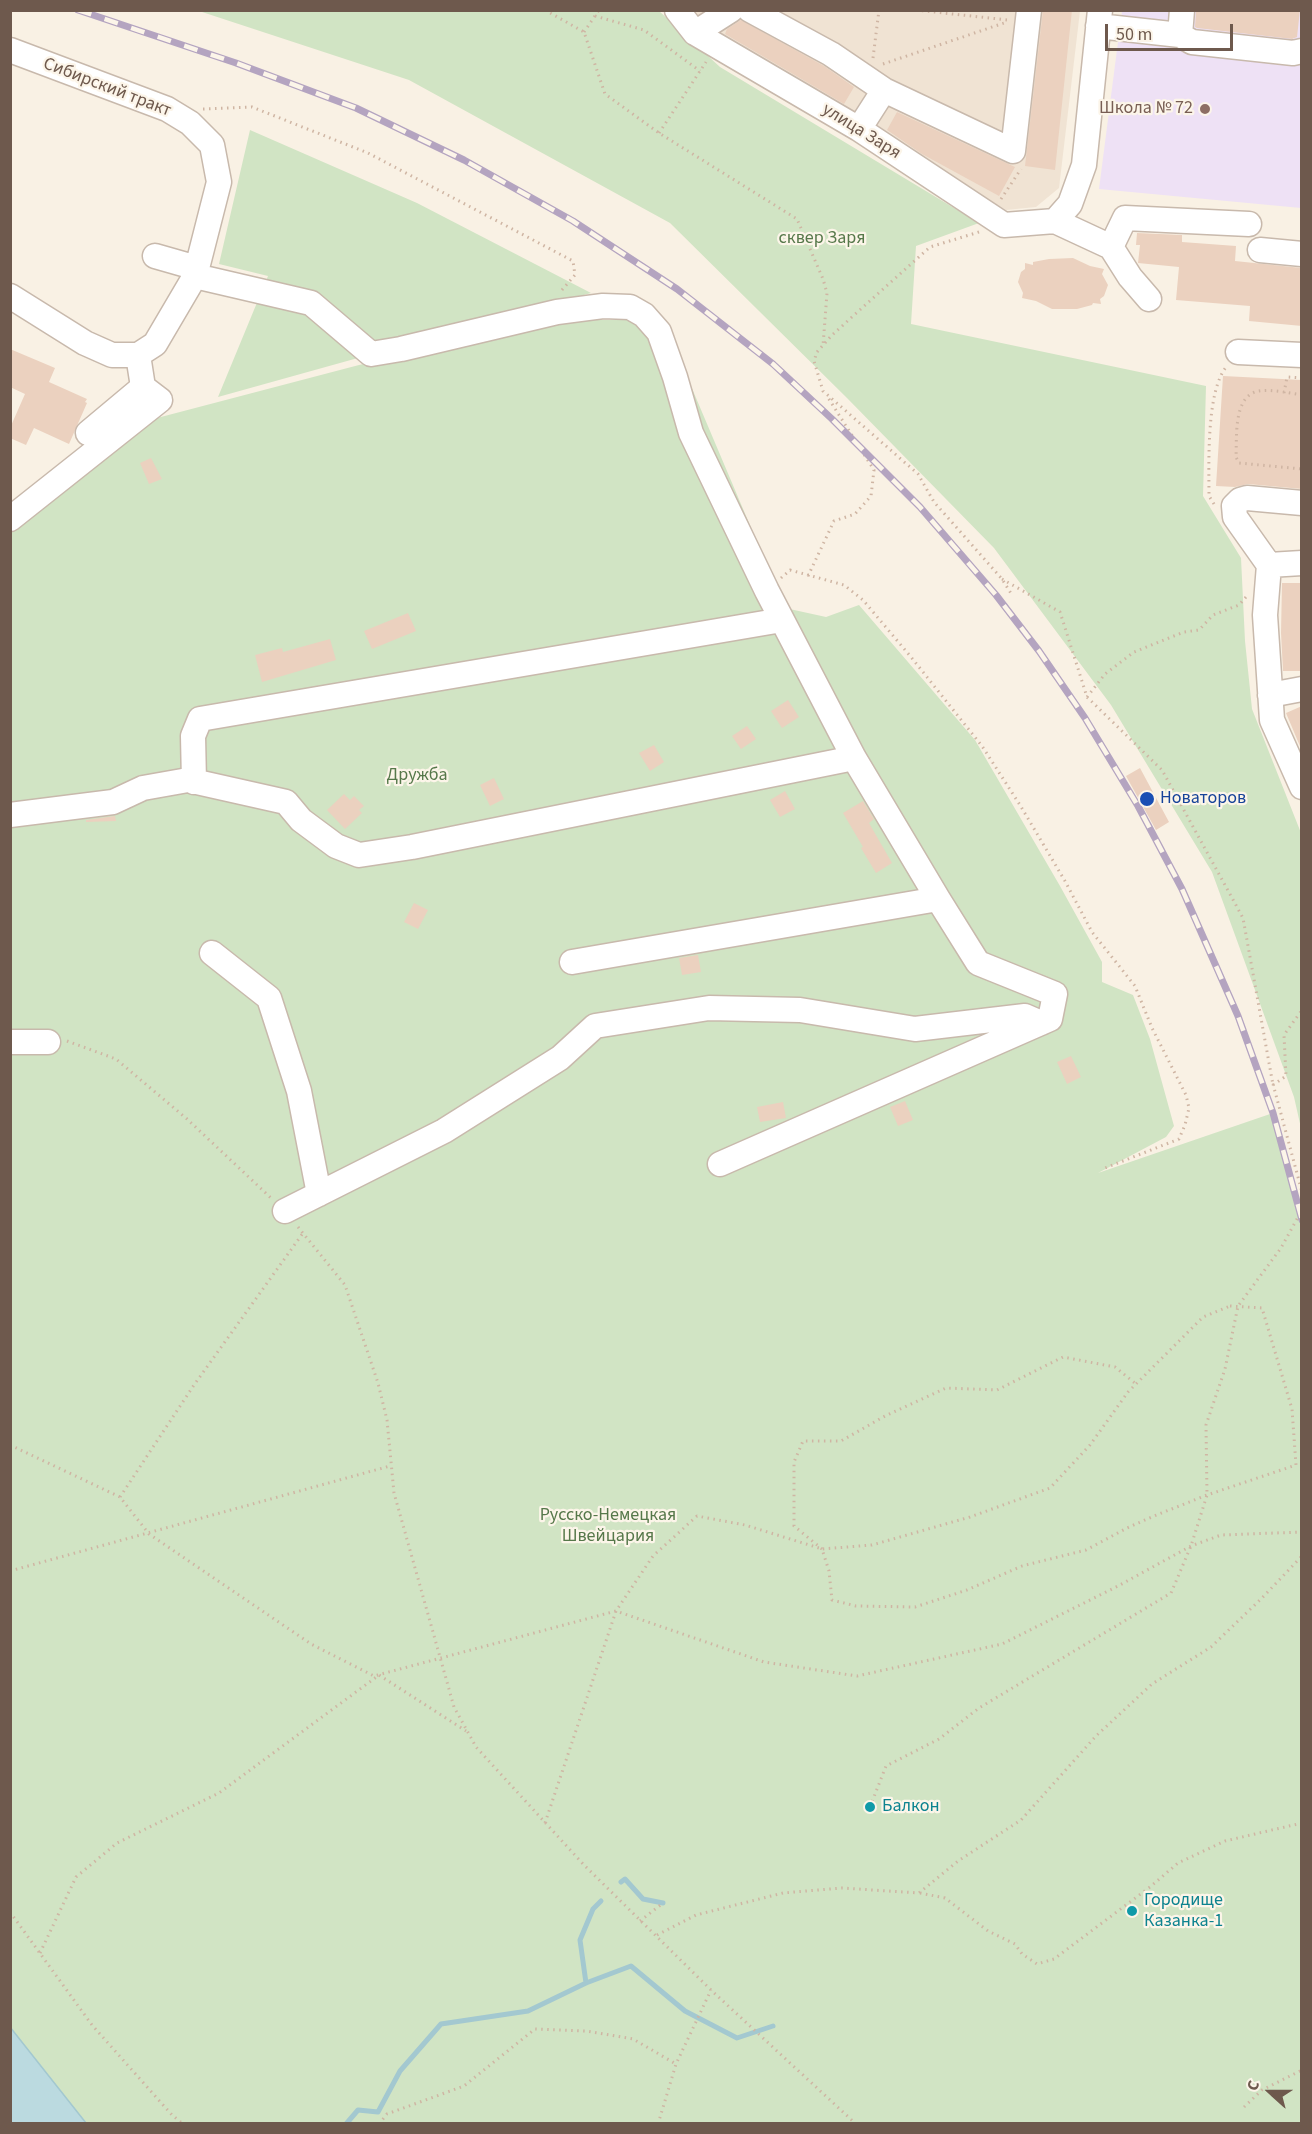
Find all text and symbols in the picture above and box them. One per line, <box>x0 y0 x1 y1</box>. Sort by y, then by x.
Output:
scale bar <box>1108 12 1236 50</box>
text: 50 m <box>1116 22 1152 47</box>
street label: Сибирский тракт <box>40 54 174 122</box>
place label: Школа № 72 <box>1099 98 1193 120</box>
street label: улица Заря <box>818 99 904 165</box>
marker: Школа № 72 <box>1198 102 1212 116</box>
park label: сквер Заря <box>779 228 865 250</box>
park label: Дружба <box>387 765 447 787</box>
place label: Новаторов <box>1160 788 1246 810</box>
marker: Новаторов <box>1138 790 1156 808</box>
park label: Русско-Немецкая Швейцария <box>540 1505 676 1547</box>
place label: Балкон <box>882 1796 940 1818</box>
marker: Балкон <box>863 1800 877 1814</box>
place label: Городище Казанка-1 <box>1144 1890 1223 1932</box>
marker: Городище Казанка-1 <box>1125 1904 1139 1918</box>
north arrow <box>1240 2062 1300 2122</box>
text: С <box>1241 2077 1265 2094</box>

